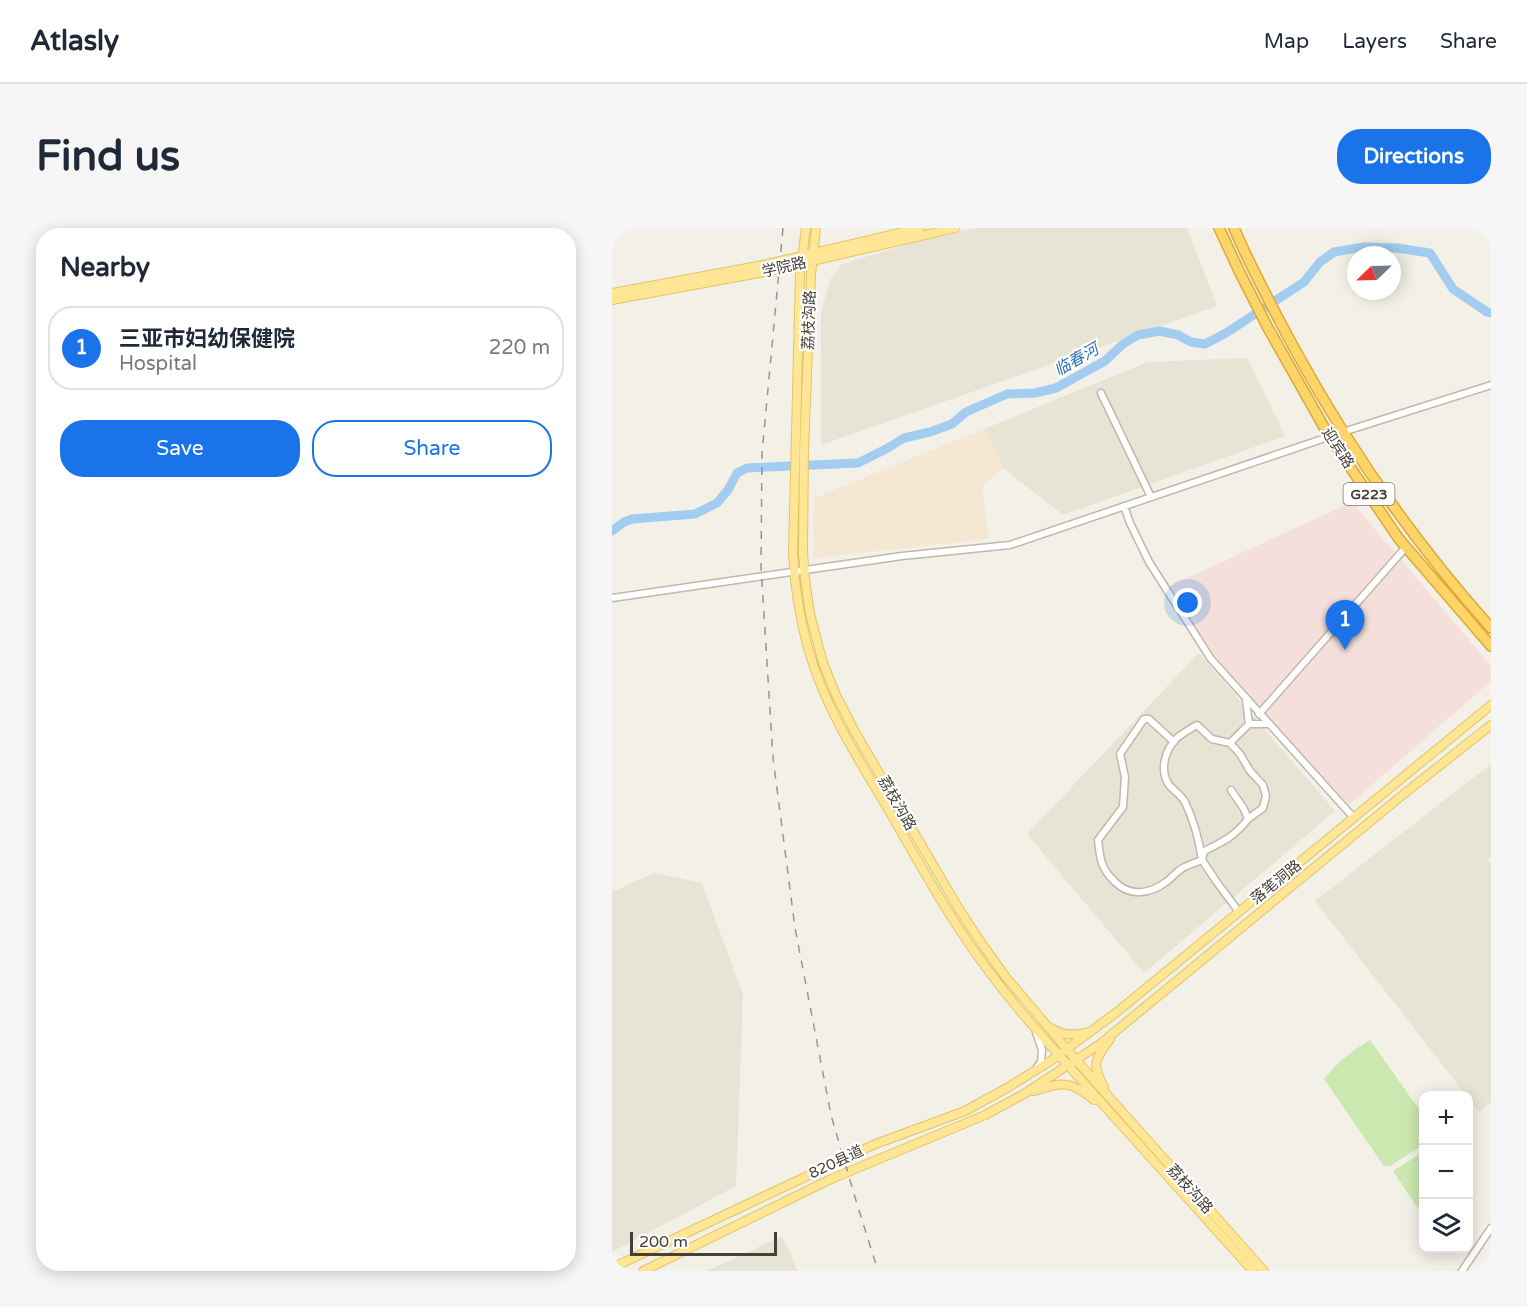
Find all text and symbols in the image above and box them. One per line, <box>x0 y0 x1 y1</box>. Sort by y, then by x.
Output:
text: Atlasly <box>30 24 119 58</box>
text: Map <box>1264 29 1309 54</box>
text: Layers <box>1342 29 1407 54</box>
text: Share <box>1440 29 1497 54</box>
button: Directions <box>1337 129 1491 184</box>
text: Find us <box>36 131 180 182</box>
north arrow <box>1347 246 1401 300</box>
text: Nearby <box>60 252 150 283</box>
street label: 学院路 <box>760 253 808 281</box>
street label: 荔枝沟路 <box>799 290 819 350</box>
text: 三亚市妇幼保健院 <box>119 326 295 352</box>
text: 1 <box>75 336 88 360</box>
text: 220 m <box>489 336 550 360</box>
water label: 临春河 <box>1051 338 1105 381</box>
text: Hospital <box>119 352 197 376</box>
button: Save <box>60 420 300 477</box>
button: Share <box>312 420 552 477</box>
street label: 迎宾路 <box>1318 424 1358 472</box>
road number: G223 <box>1344 483 1395 505</box>
your location <box>1173 588 1202 617</box>
pin: 1 <box>1326 600 1364 650</box>
street label: 荔枝沟路 <box>874 773 920 833</box>
street label: 落笔洞路 <box>1247 856 1305 908</box>
map controls <box>1419 1091 1473 1253</box>
button: + <box>1419 1091 1473 1145</box>
street label: 820县道 <box>806 1142 866 1182</box>
button: − <box>1419 1145 1473 1199</box>
street label: 荔枝沟路 <box>1163 1161 1217 1217</box>
button: layers <box>1419 1199 1473 1253</box>
scale bar <box>630 1229 777 1256</box>
text: 200 m <box>639 1232 688 1252</box>

